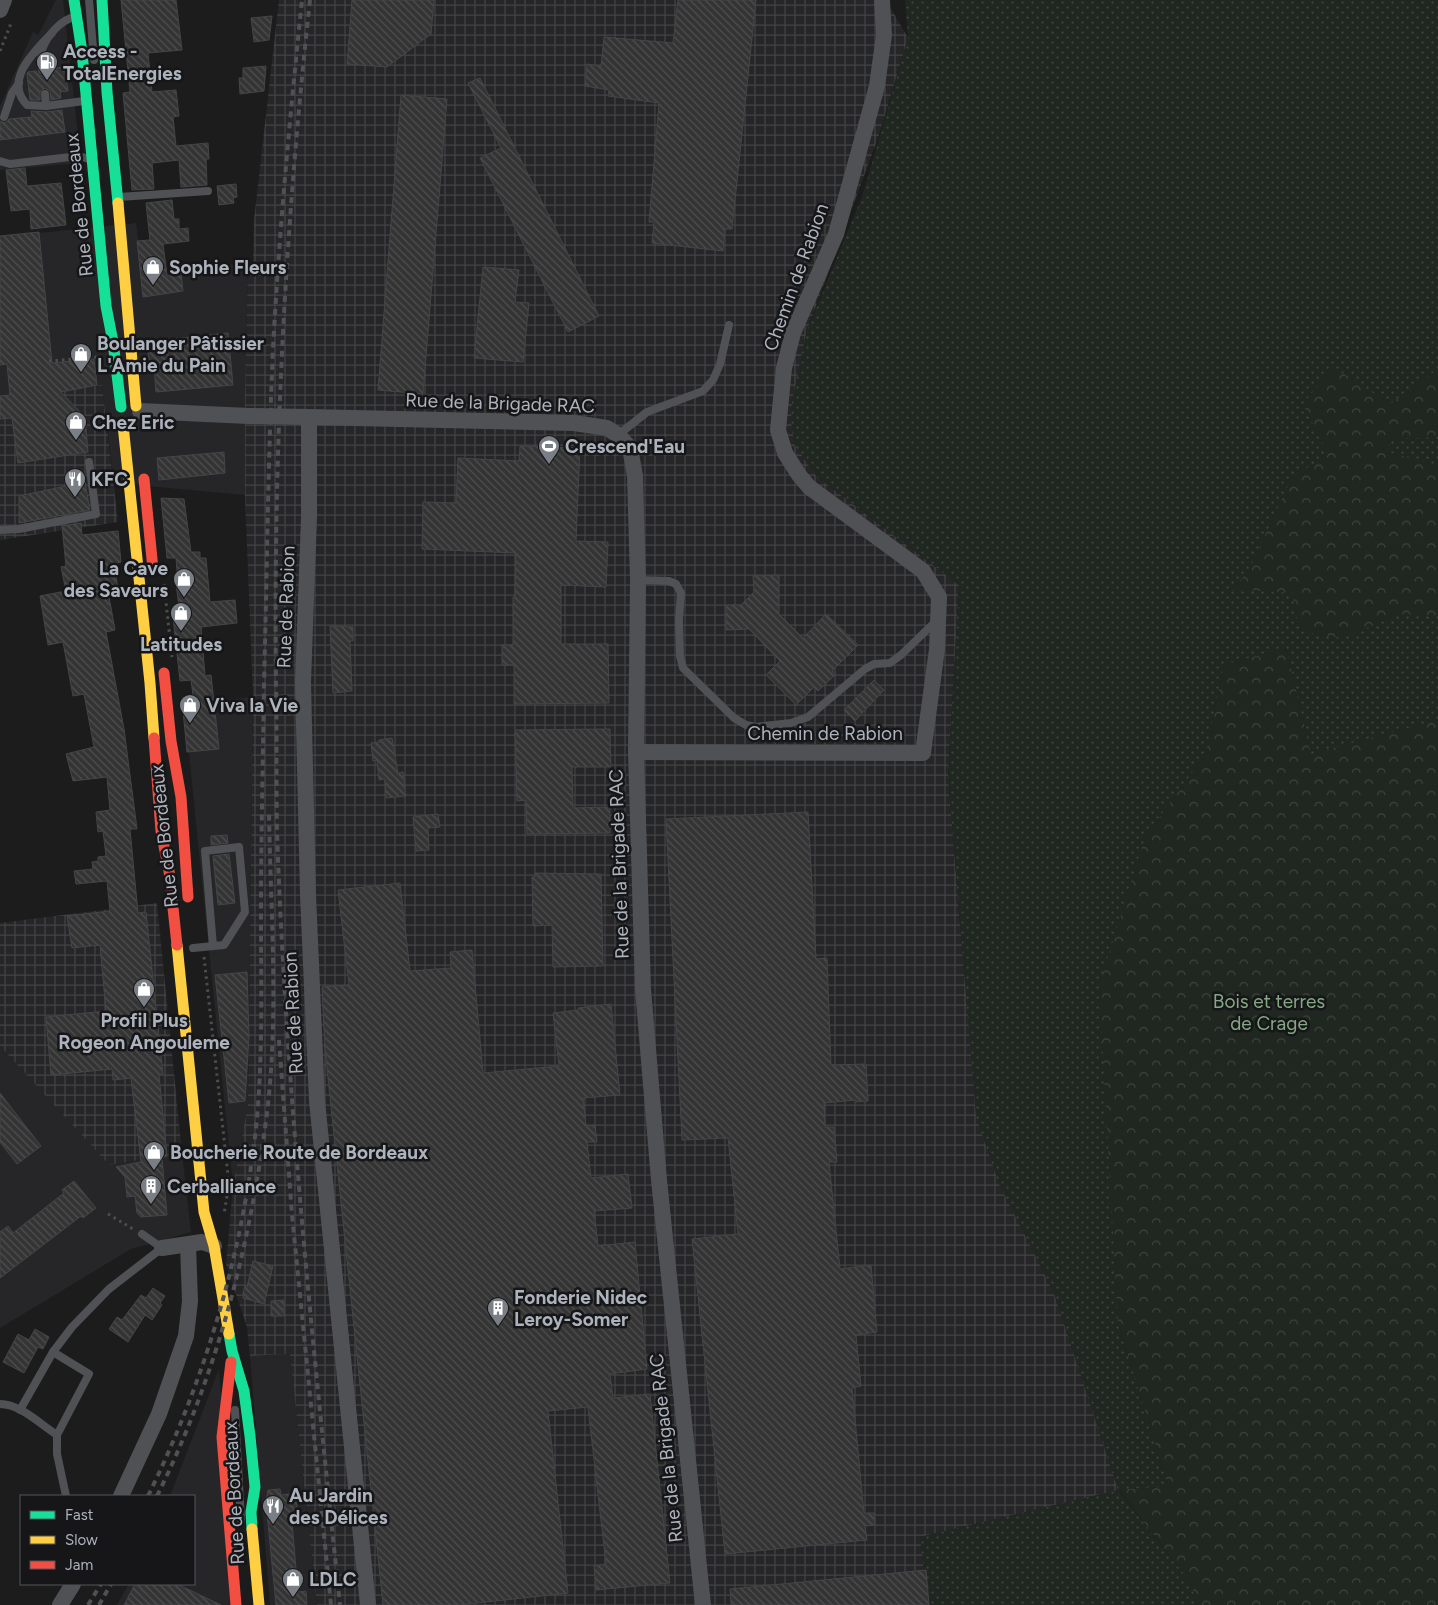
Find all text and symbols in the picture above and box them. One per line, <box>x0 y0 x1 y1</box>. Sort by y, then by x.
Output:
place label: Access - TotalEnergies <box>63 40 182 85</box>
fuel station icon: Access - TotalEnergies <box>35 50 59 81</box>
street label: Rue de Bordeaux <box>60 132 98 278</box>
street label: Chemin de Rabion <box>759 200 833 354</box>
shop icon: Sophie Fleurs <box>141 255 165 286</box>
place label: Sophie Fleurs <box>169 256 287 279</box>
place label: Boulanger Pâtissier L'Amie du Pain <box>97 332 264 377</box>
shop icon: Boulanger Pâtissier L'Amie du Pain <box>69 342 93 373</box>
street label: Rue de la Brigade RAC <box>405 388 596 418</box>
shop icon: Chez Eric <box>64 410 88 441</box>
place label: Chez Eric <box>92 411 174 434</box>
sports icon: Crescend'Eau <box>537 434 561 465</box>
place label: Crescend'Eau <box>565 435 685 458</box>
restaurant icon: KFC <box>63 467 87 498</box>
place label: KFC <box>91 468 128 491</box>
street label: Rue de Rabion <box>272 545 300 669</box>
place label: La Cave des Saveurs <box>64 557 168 602</box>
shop icon: La Cave des Saveurs <box>172 567 196 598</box>
shop icon: Latitudes <box>169 601 193 632</box>
place label: Latitudes <box>140 633 222 656</box>
shop icon: Viva la Vie <box>178 693 202 724</box>
place label: Viva la Vie <box>206 694 299 717</box>
street label: Chemin de Rabion <box>747 722 903 745</box>
street label: Rue de Bordeaux <box>145 763 183 909</box>
street label: Rue de la Brigade RAC <box>604 768 634 959</box>
street label: Rue de Rabion <box>278 951 308 1075</box>
shop icon: Profil Plus Rogeon Angouleme <box>132 977 156 1008</box>
park label: Bois et terres de Crage <box>1213 990 1325 1035</box>
place label: Profil Plus Rogeon Angouleme <box>58 1009 230 1054</box>
shop icon: Boucherie Route de Bordeaux <box>142 1140 166 1171</box>
place label: Boucherie Route de Bordeaux <box>170 1141 428 1164</box>
building icon: Cerballiance <box>139 1174 163 1205</box>
place label: Cerballiance <box>167 1175 277 1198</box>
place label: Fonderie Nidec Leroy-Somer <box>514 1286 647 1331</box>
building icon: Fonderie Nidec Leroy-Somer <box>486 1296 510 1327</box>
street label: Rue de la Brigade RAC <box>645 1352 687 1544</box>
street label: Rue de Bordeaux <box>219 1421 249 1565</box>
place label: Au Jardin des Délices <box>289 1484 388 1529</box>
restaurant icon: Au Jardin des Délices <box>261 1494 285 1525</box>
legend <box>20 1495 195 1585</box>
text: Fast <box>65 1506 94 1524</box>
text: Slow <box>65 1531 98 1549</box>
text: Jam <box>65 1556 93 1574</box>
shop icon: LDLC <box>281 1567 305 1598</box>
place label: LDLC <box>309 1568 357 1591</box>

